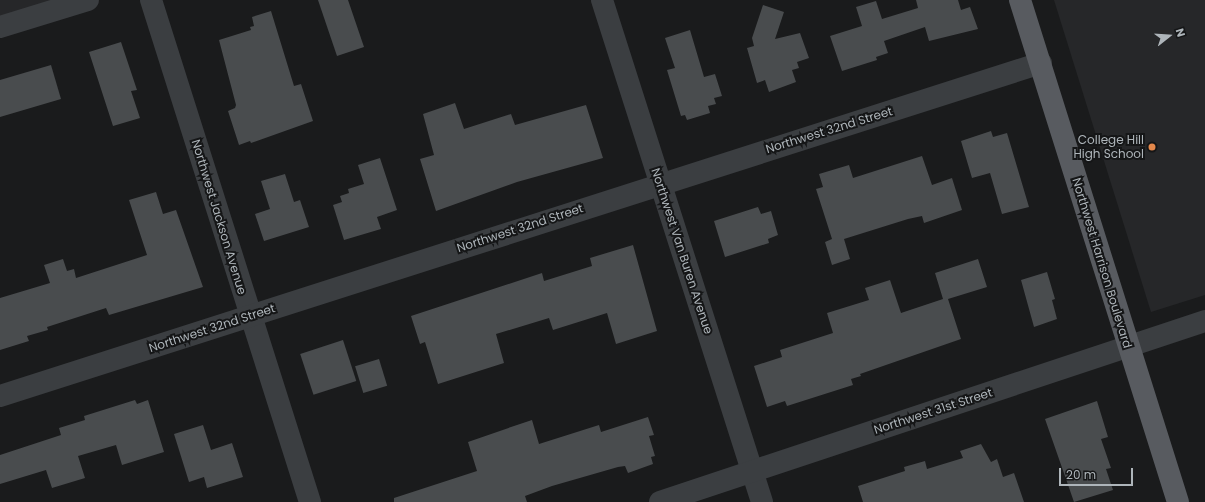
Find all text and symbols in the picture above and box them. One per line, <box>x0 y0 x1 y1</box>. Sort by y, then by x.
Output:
north arrow <box>1149 16 1189 56</box>
text: N <box>1172 26 1189 39</box>
street label: Northwest 32nd Street <box>764 104 894 156</box>
place label: College Hill High School <box>1073 133 1144 161</box>
street label: Northwest Jackson Avenue <box>188 138 250 296</box>
marker: College Hill High School <box>1147 142 1157 152</box>
street label: Northwest Van Buren Avenue <box>648 166 716 336</box>
street label: Northwest Harrison Boulevard <box>1069 176 1135 350</box>
street label: Northwest 32nd Street <box>455 201 585 255</box>
street label: Northwest 32nd Street <box>147 301 277 355</box>
street label: Northwest 31st Street <box>872 385 994 437</box>
scale bar <box>1061 460 1135 486</box>
text: 20 m <box>1066 466 1096 483</box>

